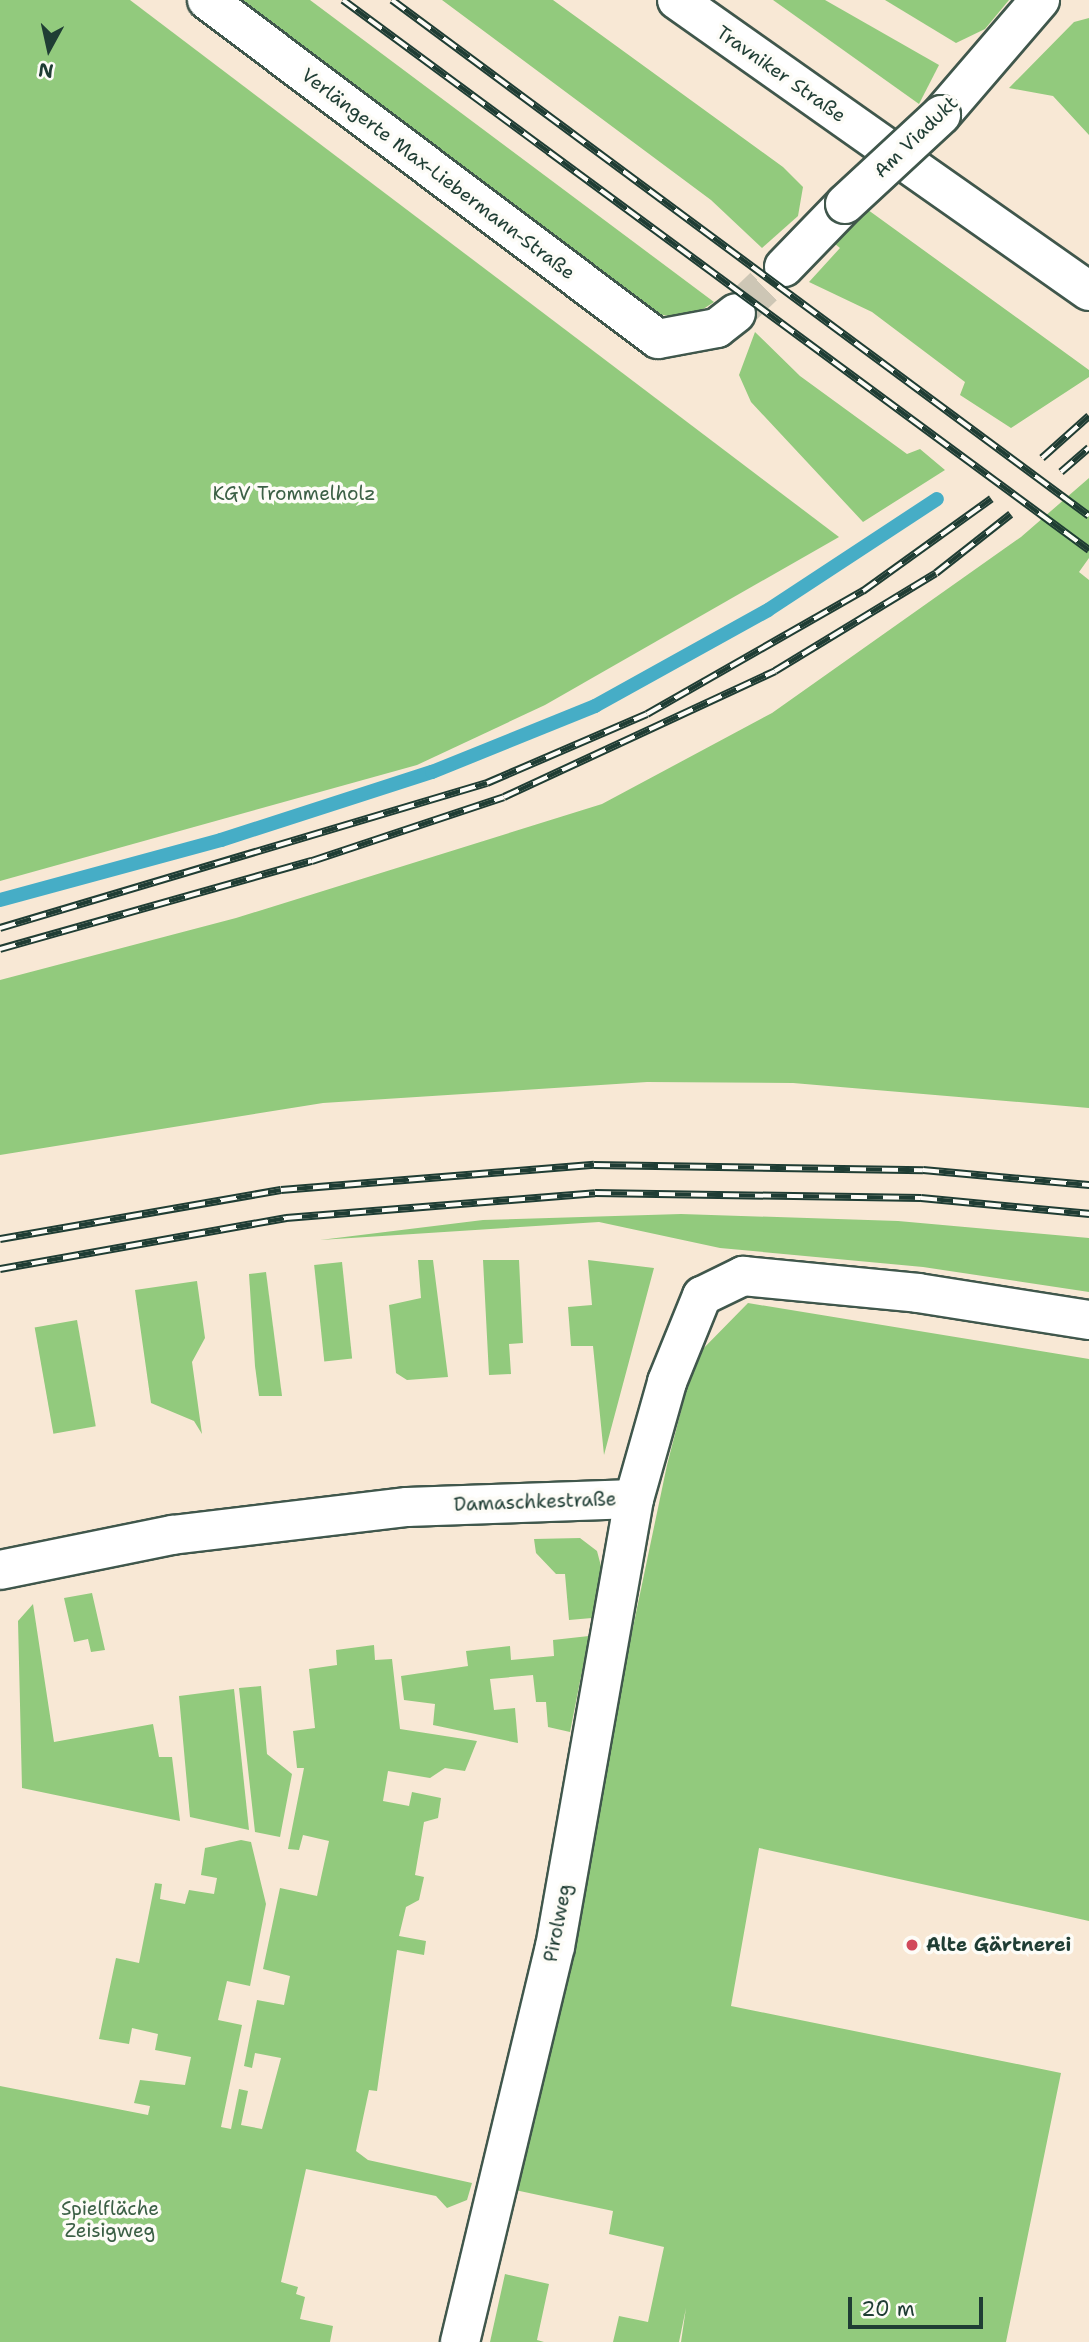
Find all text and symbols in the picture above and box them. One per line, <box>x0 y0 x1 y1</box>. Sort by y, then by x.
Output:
north arrow <box>14 14 84 84</box>
street label: Travniker Straße <box>712 21 850 127</box>
text: N <box>37 57 55 84</box>
street label: Verlängerte Max-Liebermann-Straße <box>297 64 579 284</box>
street label: Am Viadukt <box>869 91 963 183</box>
park label: KGV Trommelholz <box>212 483 376 505</box>
street label: Damaschkestraße <box>453 1488 617 1516</box>
street label: Pirolweg <box>539 1882 577 1964</box>
place label: Alte Gärtnerei <box>926 1934 1071 1956</box>
marker: Alte Gärtnerei <box>904 1937 920 1953</box>
park label: Spielfläche Zeisigweg <box>61 2198 159 2242</box>
scale bar <box>851 2282 986 2326</box>
text: 20 m <box>861 2295 915 2323</box>

